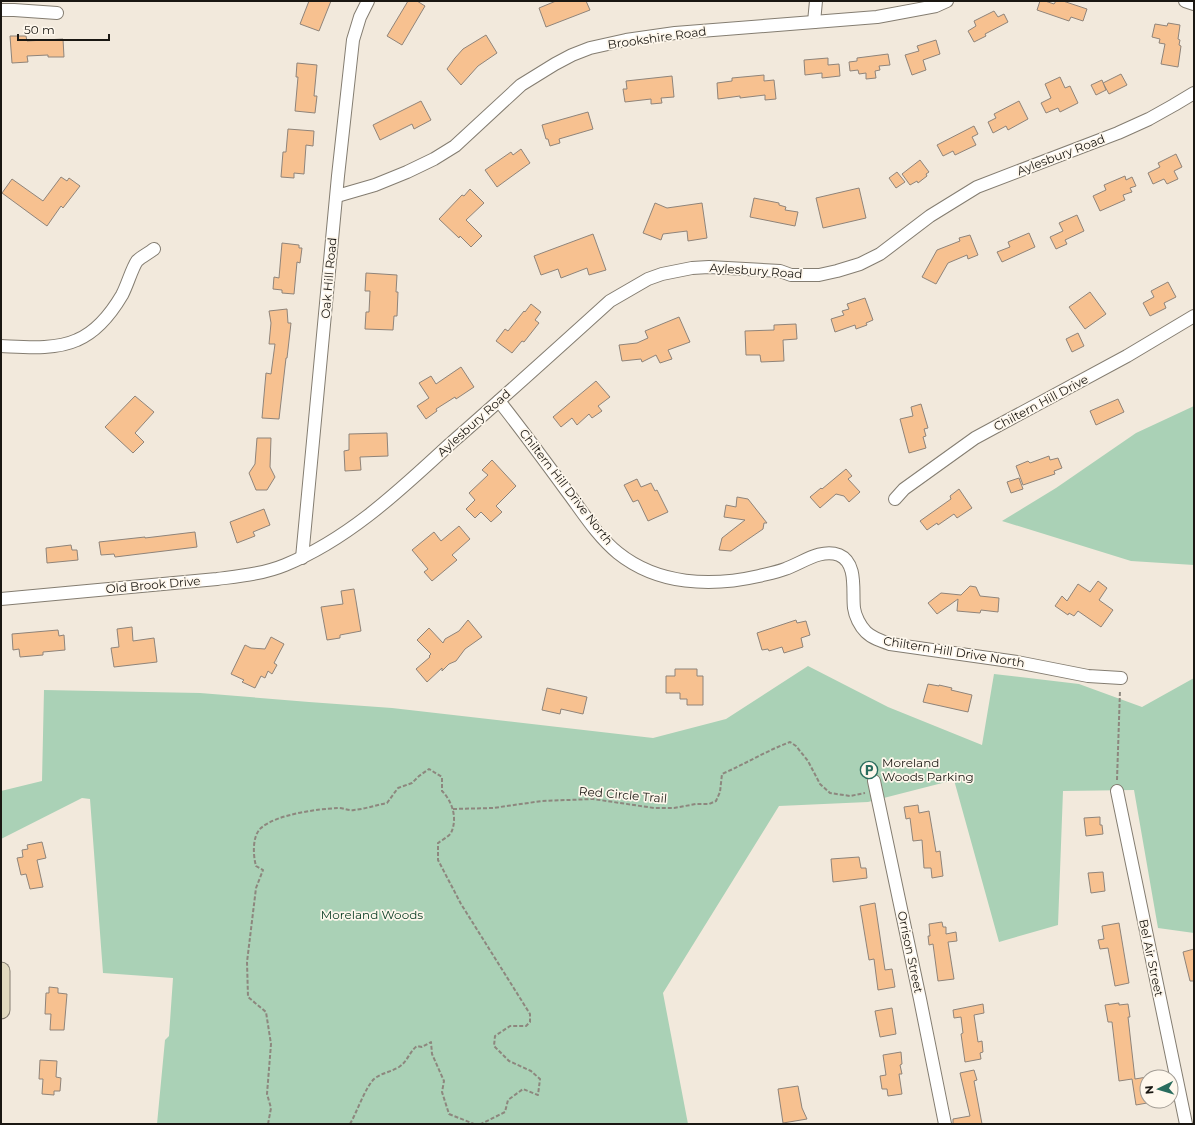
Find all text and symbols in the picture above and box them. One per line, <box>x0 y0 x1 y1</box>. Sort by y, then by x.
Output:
scale bar <box>18 16 109 42</box>
text: 50 m <box>24 22 55 37</box>
street label: Brookshire Road <box>607 23 707 52</box>
street label: Aylesbury Road <box>1015 131 1107 178</box>
street label: Oak Hill Road <box>317 237 340 319</box>
street label: Aylesbury Road <box>709 260 803 281</box>
street label: Chiltern Hill Drive <box>991 371 1091 434</box>
street label: Aylesbury Road <box>434 386 513 459</box>
street label: Chiltern Hill Drive North <box>516 426 616 548</box>
street label: Old Brook Drive <box>105 573 201 596</box>
street label: Chiltern Hill Drive North <box>882 633 1026 670</box>
place label: Moreland Woods Parking <box>882 755 974 784</box>
parking icon: Moreland Woods Parking <box>859 760 879 780</box>
street label: Red Circle Trail <box>578 783 668 806</box>
park label: Moreland Woods <box>321 907 423 922</box>
street label: Orrison Street <box>894 909 927 994</box>
street label: Bel Air Street <box>1136 918 1167 998</box>
north arrow <box>1139 1069 1179 1109</box>
text: N <box>1142 1085 1156 1095</box>

